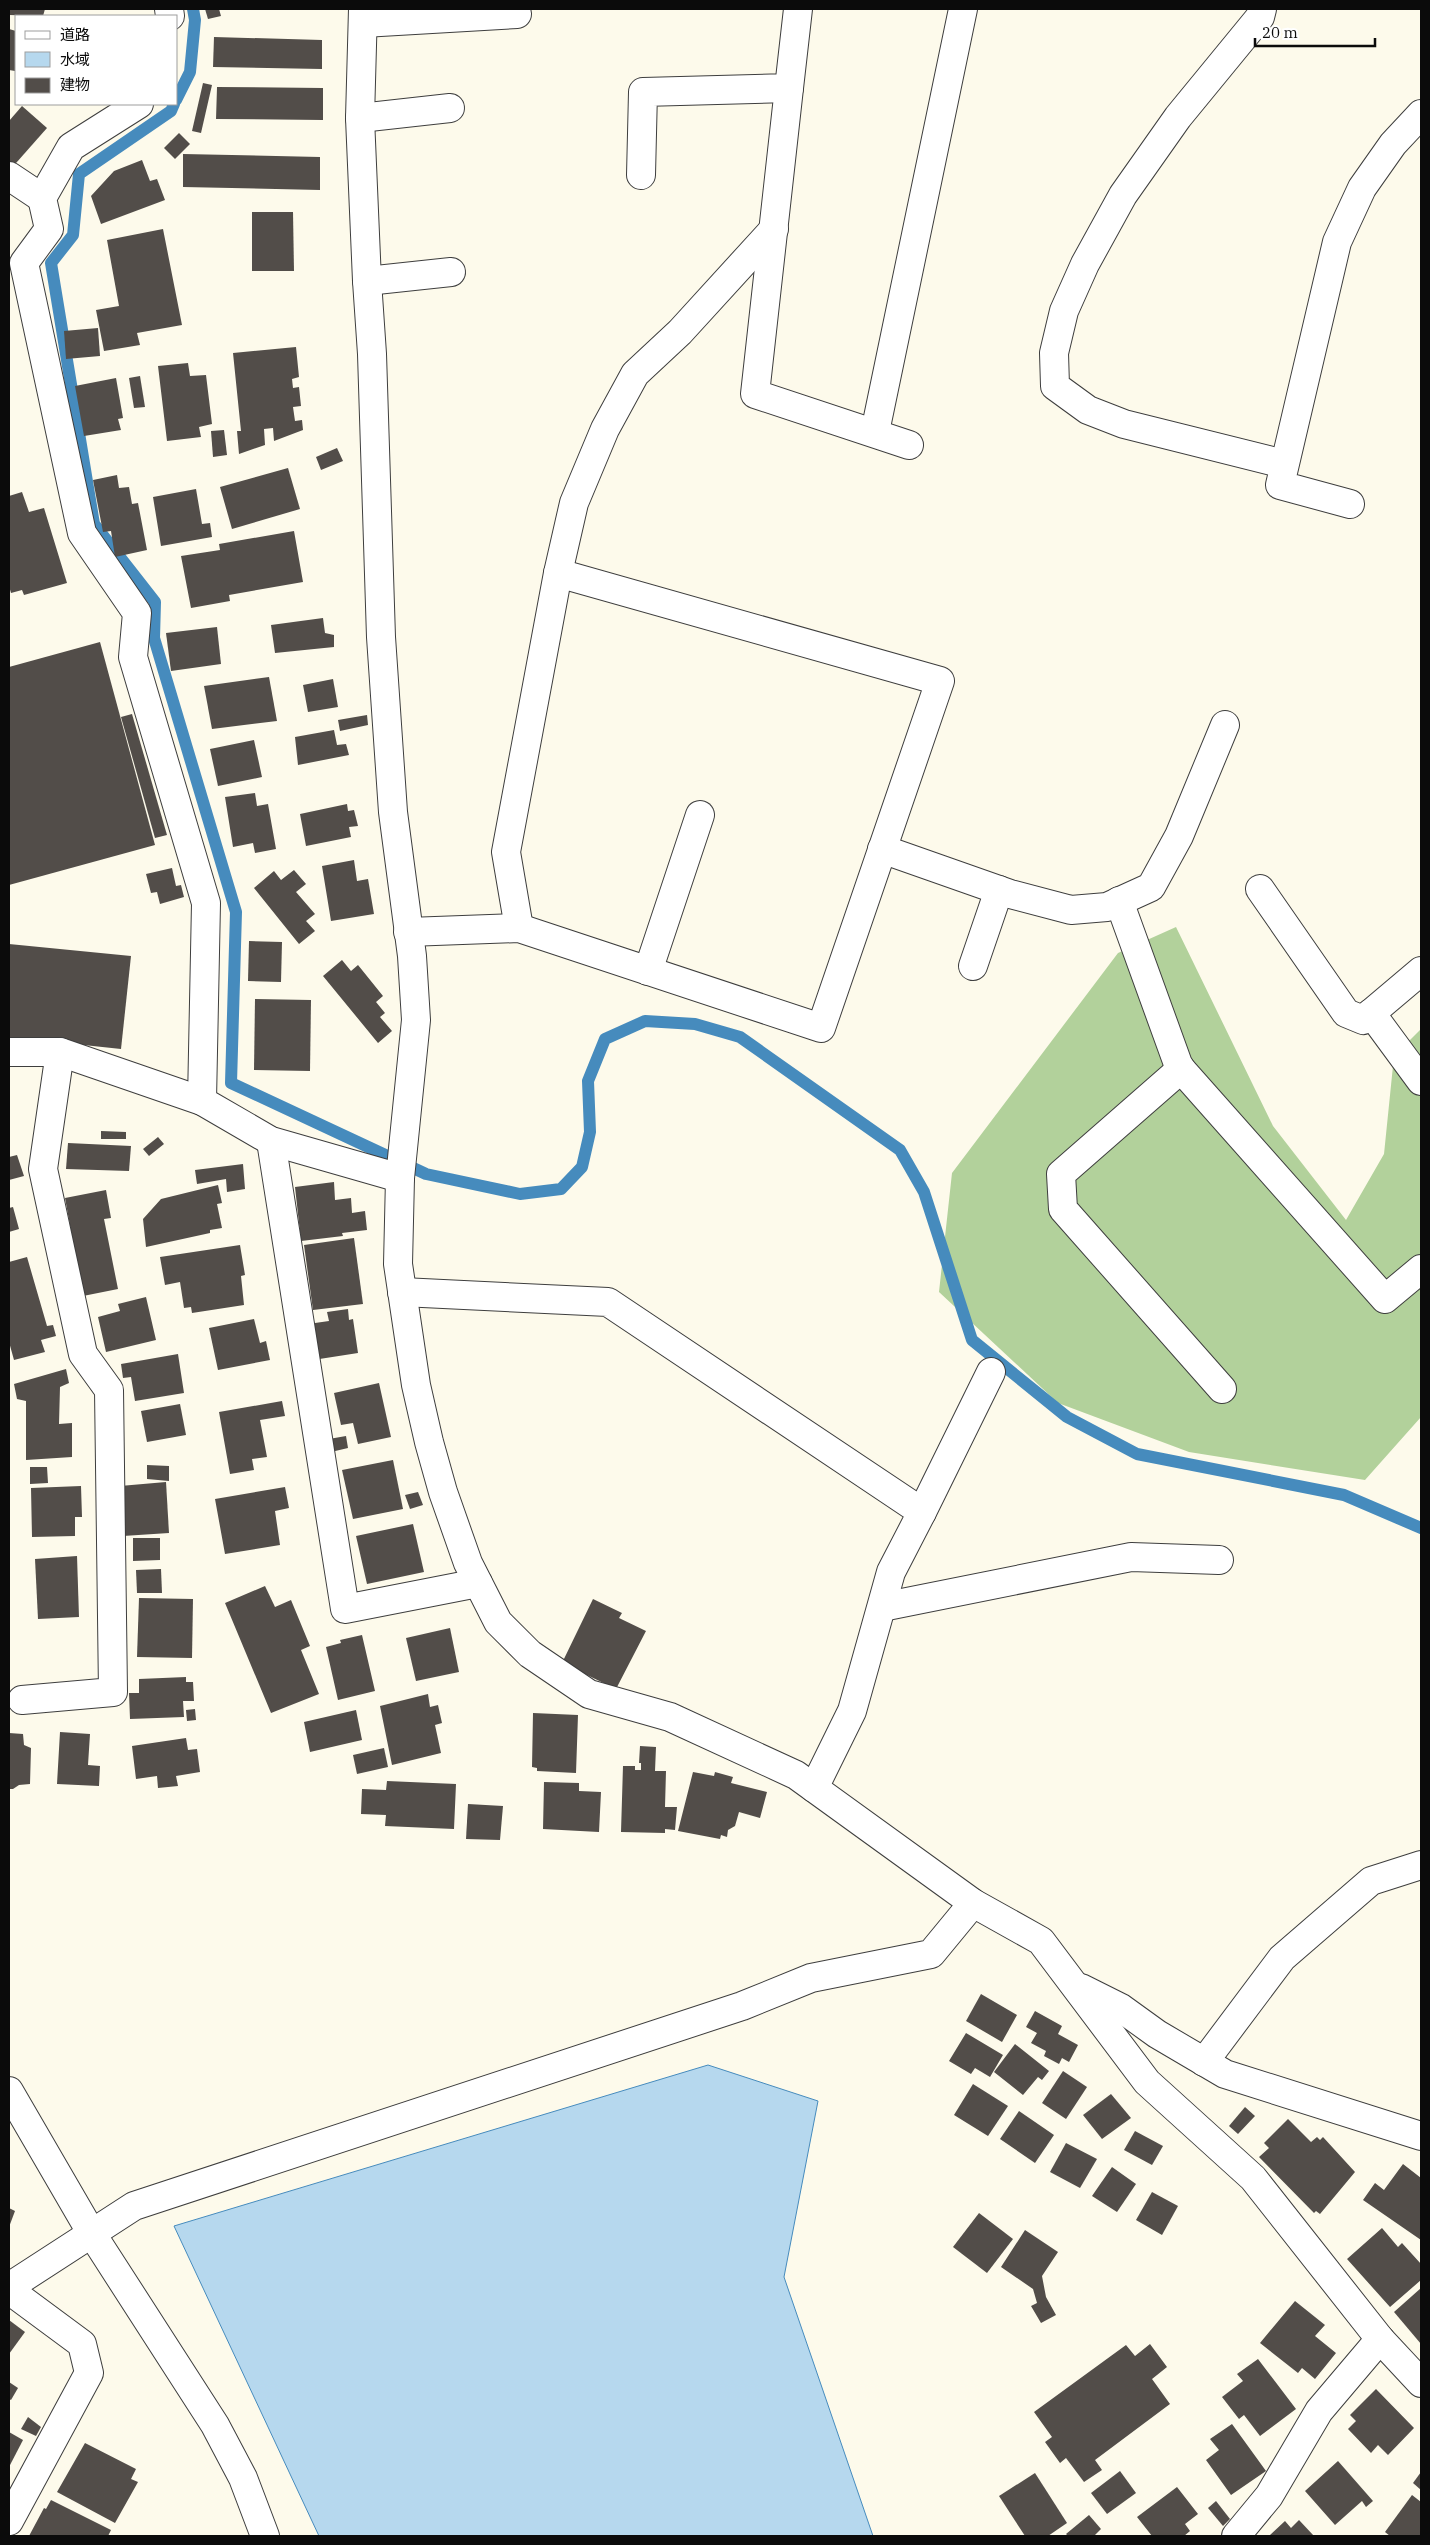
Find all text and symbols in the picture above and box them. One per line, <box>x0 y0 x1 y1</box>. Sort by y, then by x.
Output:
legend <box>15 15 178 105</box>
scale bar <box>1255 15 1375 47</box>
text: 20 m <box>1262 23 1298 42</box>
text: 道路 <box>60 25 90 44</box>
text: 水域 <box>60 50 90 69</box>
text: 建物 <box>60 75 90 94</box>

